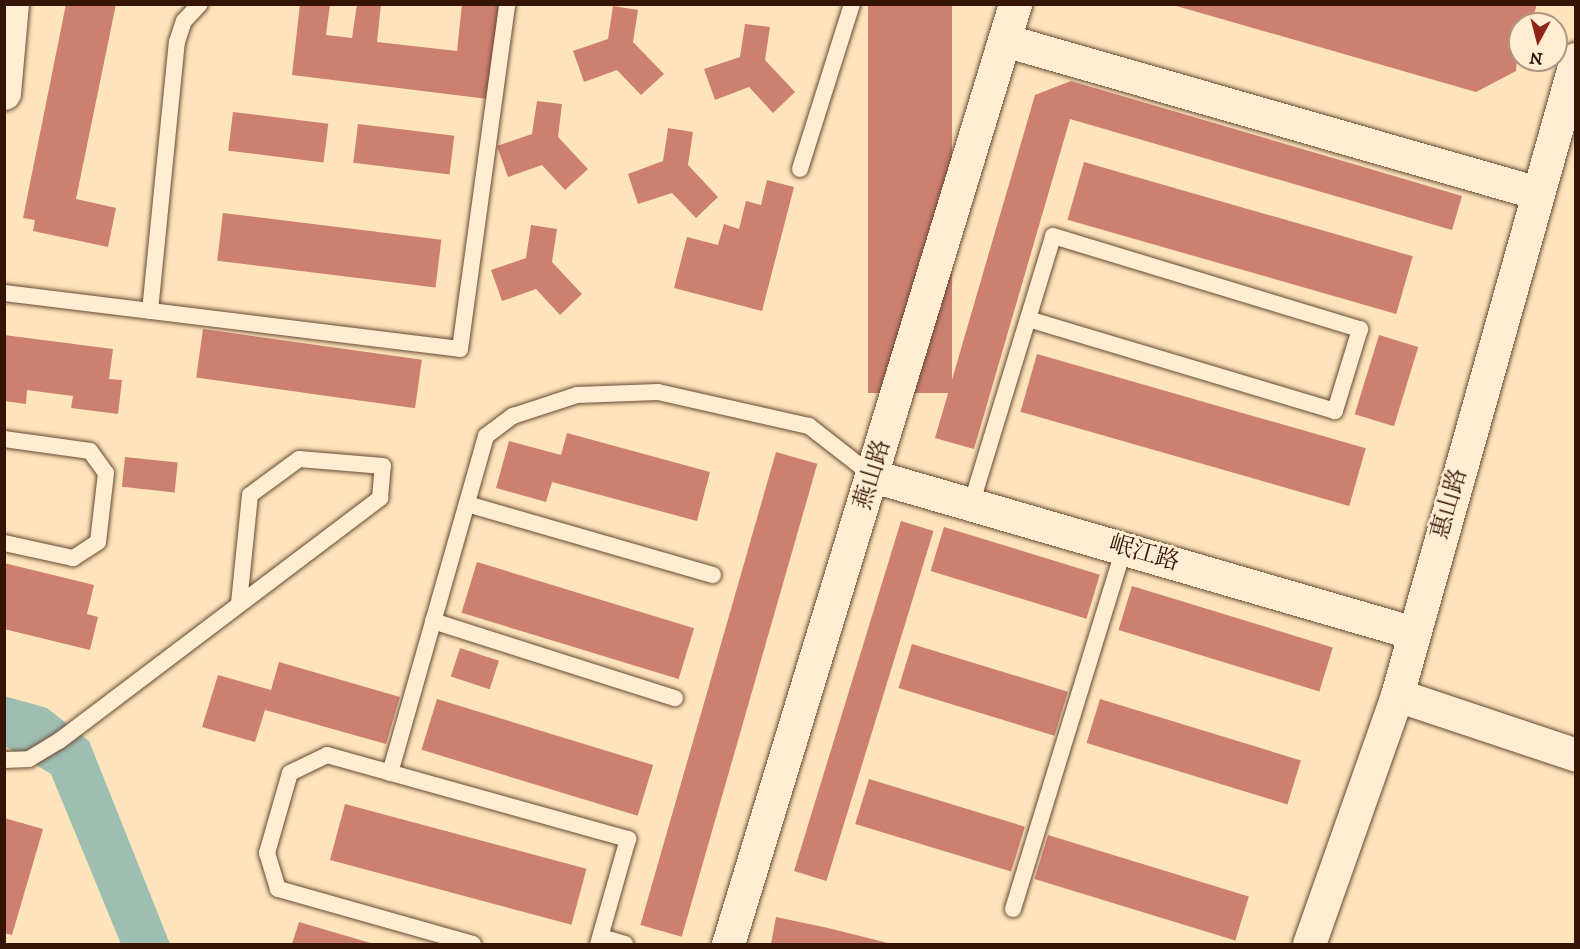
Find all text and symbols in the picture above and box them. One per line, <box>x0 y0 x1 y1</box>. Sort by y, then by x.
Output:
north arrow <box>1508 12 1568 72</box>
text: N <box>1528 47 1544 69</box>
street label: 燕山路 <box>849 436 897 514</box>
street label: 惠山路 <box>1426 465 1474 543</box>
street label: 岷江路 <box>1105 530 1183 578</box>

